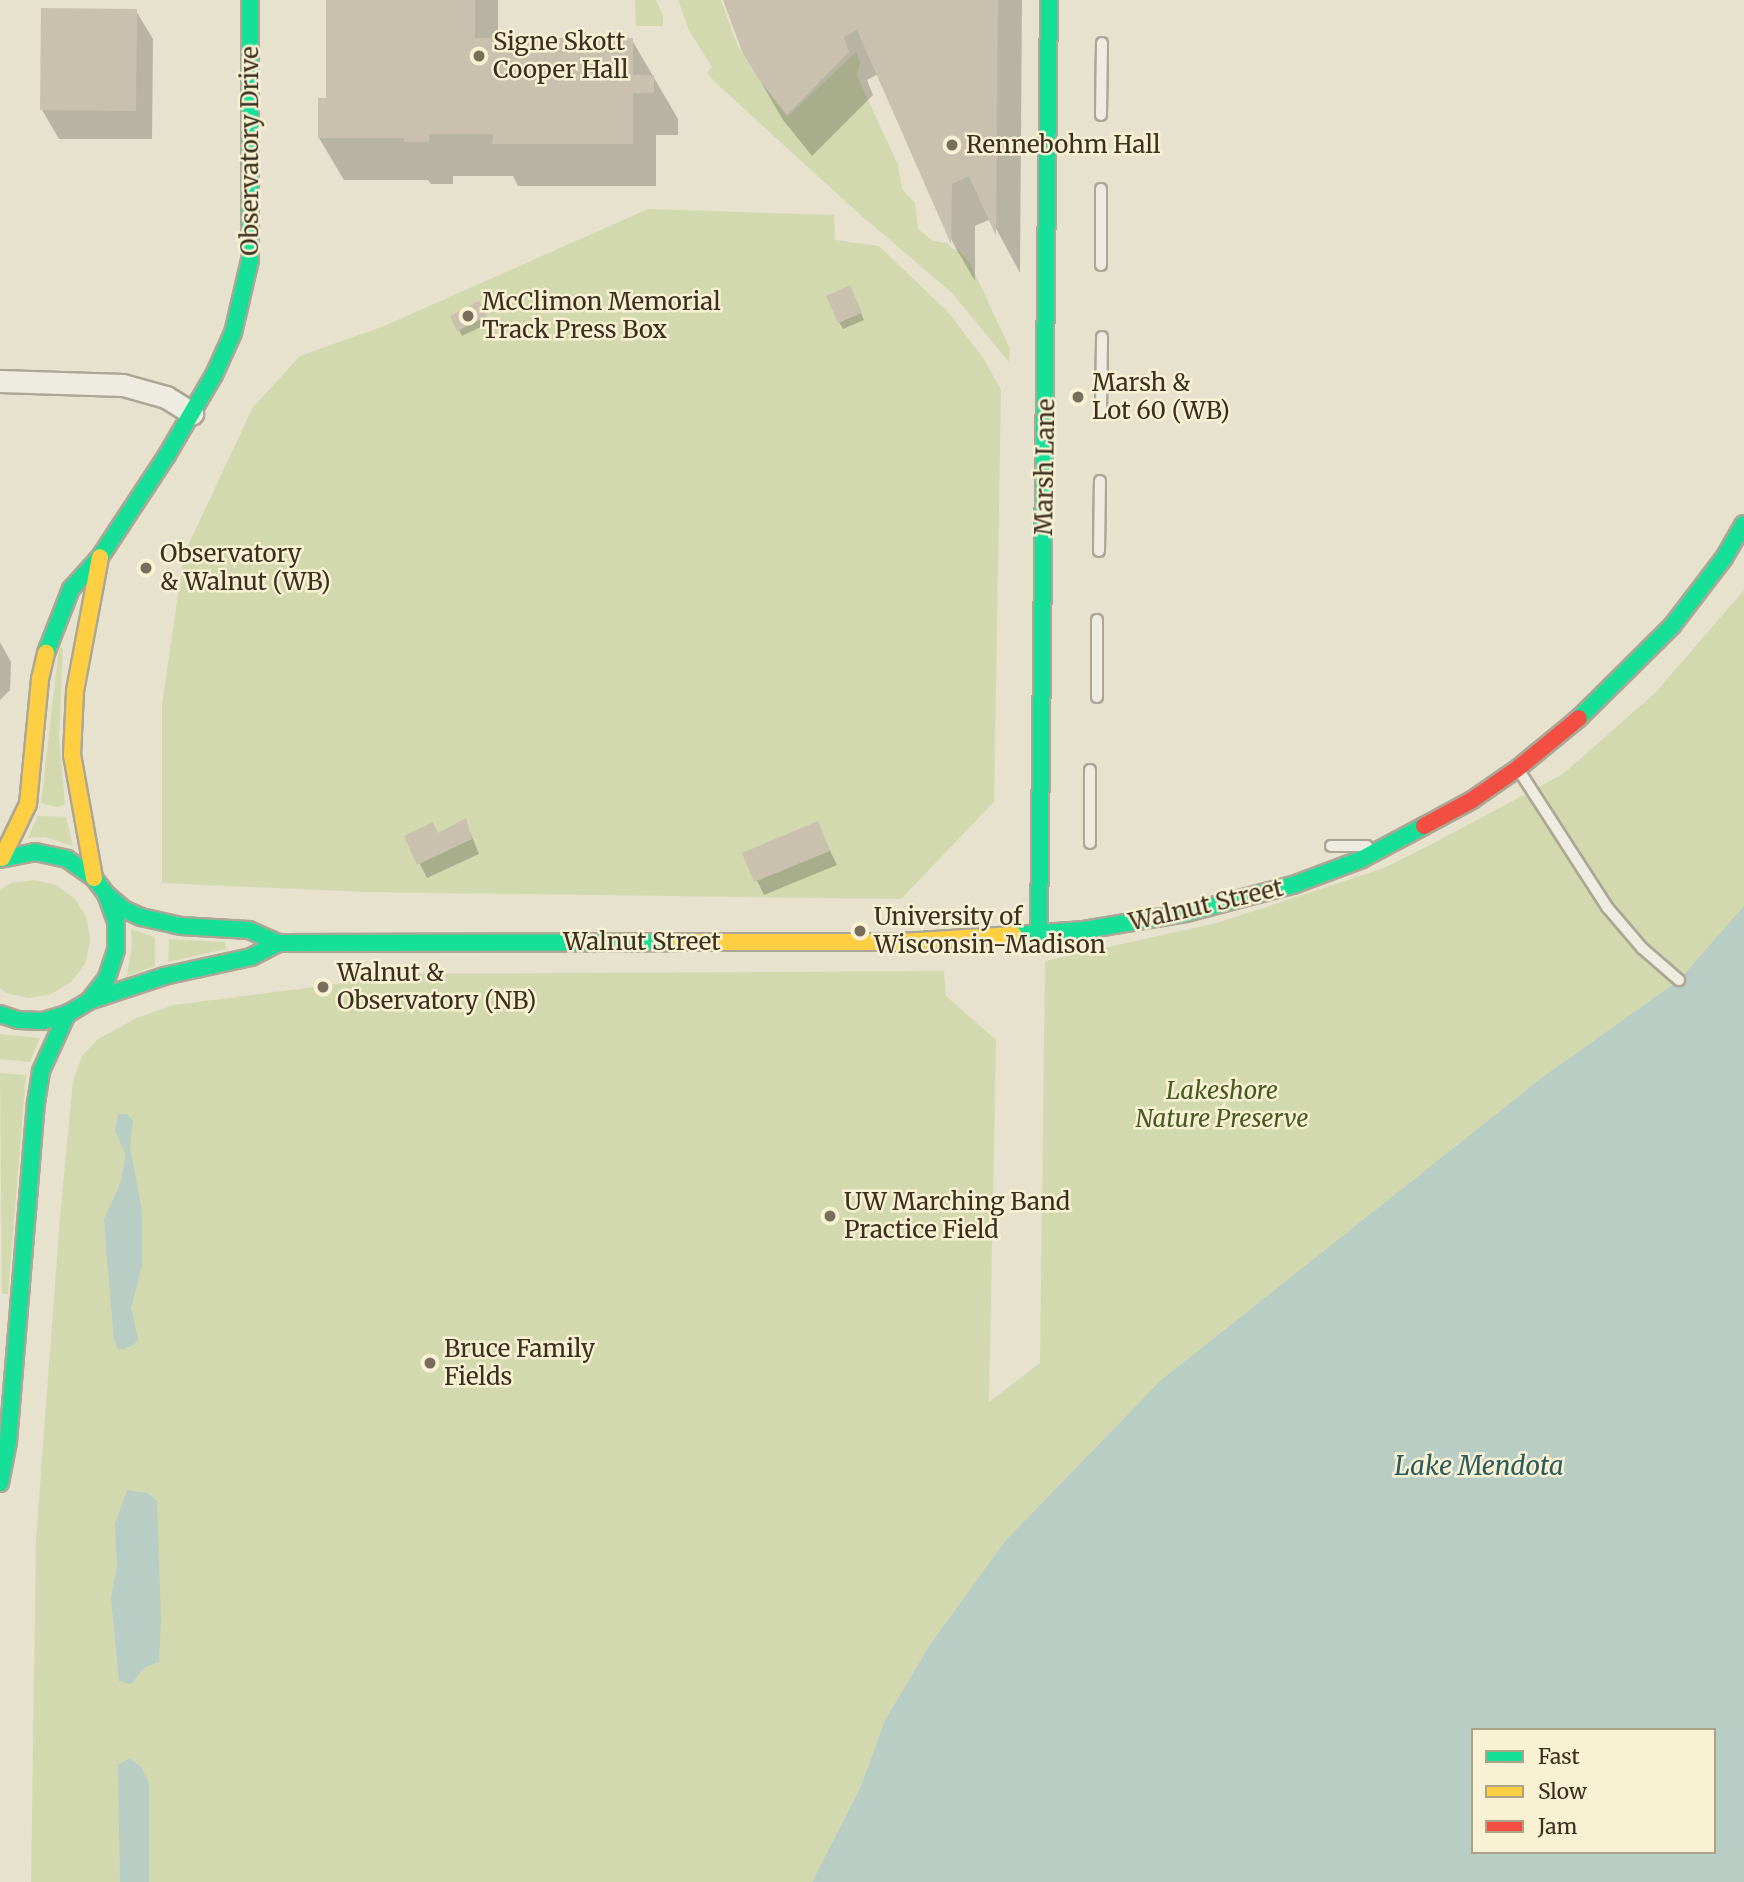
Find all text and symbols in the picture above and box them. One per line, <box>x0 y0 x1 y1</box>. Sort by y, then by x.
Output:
place label: Signe Skott Cooper Hall <box>493 28 628 84</box>
street label: Observatory Drive <box>236 46 264 256</box>
marker: Signe Skott Cooper Hall <box>471 48 487 64</box>
place label: Rennebohm Hall <box>966 131 1160 159</box>
marker: Rennebohm Hall <box>944 137 960 153</box>
place label: McClimon Memorial Track Press Box <box>482 288 721 344</box>
marker: McClimon Memorial Track Press Box <box>460 308 476 324</box>
place label: Marsh & Lot 60 (WB) <box>1092 369 1230 425</box>
marker: Marsh & Lot 60 (WB) <box>1070 389 1086 405</box>
street label: Marsh Lane <box>1029 398 1061 536</box>
place label: Observatory & Walnut (WB) <box>160 540 331 596</box>
marker: Observatory & Walnut (WB) <box>138 560 154 576</box>
street label: Walnut Street <box>1126 873 1286 937</box>
place label: University of Wisconsin-Madison <box>874 903 1106 959</box>
marker: University of Wisconsin-Madison <box>852 923 868 939</box>
street label: Walnut Street <box>563 928 721 956</box>
place label: Walnut & Observatory (NB) <box>337 959 536 1015</box>
marker: Walnut & Observatory (NB) <box>315 979 331 995</box>
park label: Lakeshore Nature Preserve <box>1135 1077 1309 1133</box>
place label: UW Marching Band Practice Field <box>844 1188 1070 1244</box>
marker: UW Marching Band Practice Field <box>822 1208 838 1224</box>
place label: Bruce Family Fields <box>444 1335 595 1391</box>
marker: Bruce Family Fields <box>422 1355 438 1371</box>
water label: Lake Mendota <box>1394 1450 1564 1482</box>
legend <box>1471 1728 1716 1854</box>
text: Fast <box>1538 1743 1580 1770</box>
text: Slow <box>1538 1778 1587 1805</box>
text: Jam <box>1538 1813 1577 1840</box>

